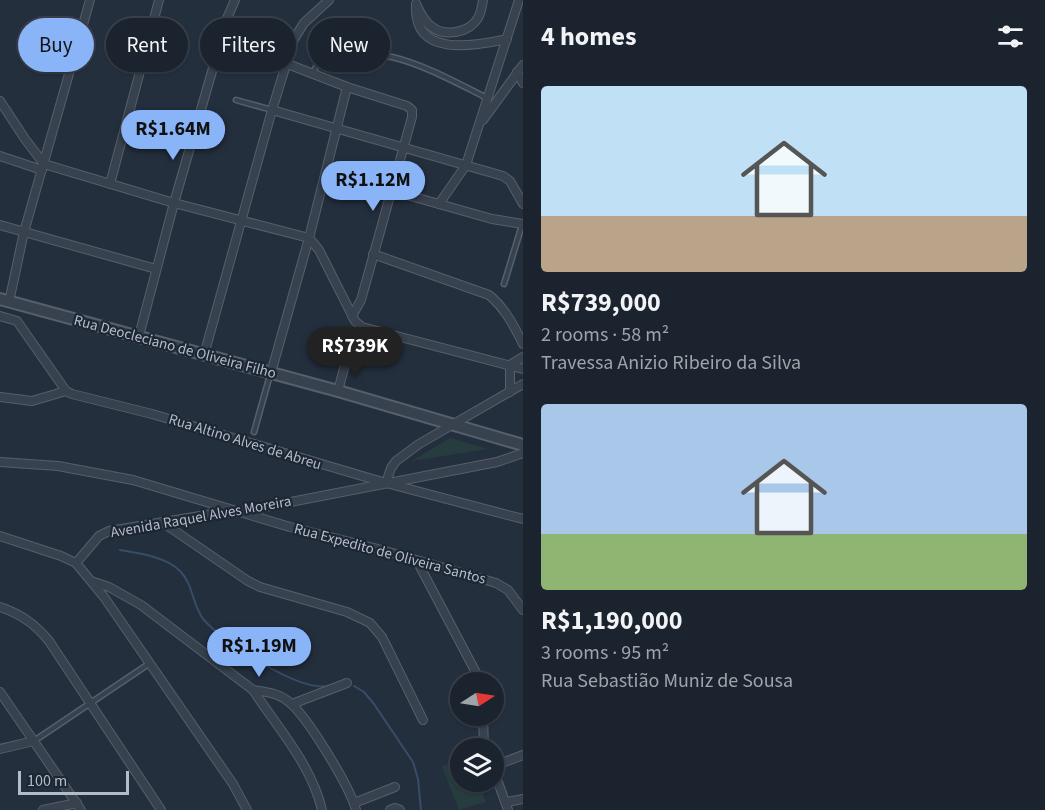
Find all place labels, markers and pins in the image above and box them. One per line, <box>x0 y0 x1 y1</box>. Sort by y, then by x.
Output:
pin: R$1.64M <box>118 110 228 161</box>
pin: R$1.12M <box>318 161 428 212</box>
pin: R$739K <box>306 327 404 378</box>
pin: R$1.19M <box>204 627 314 678</box>

